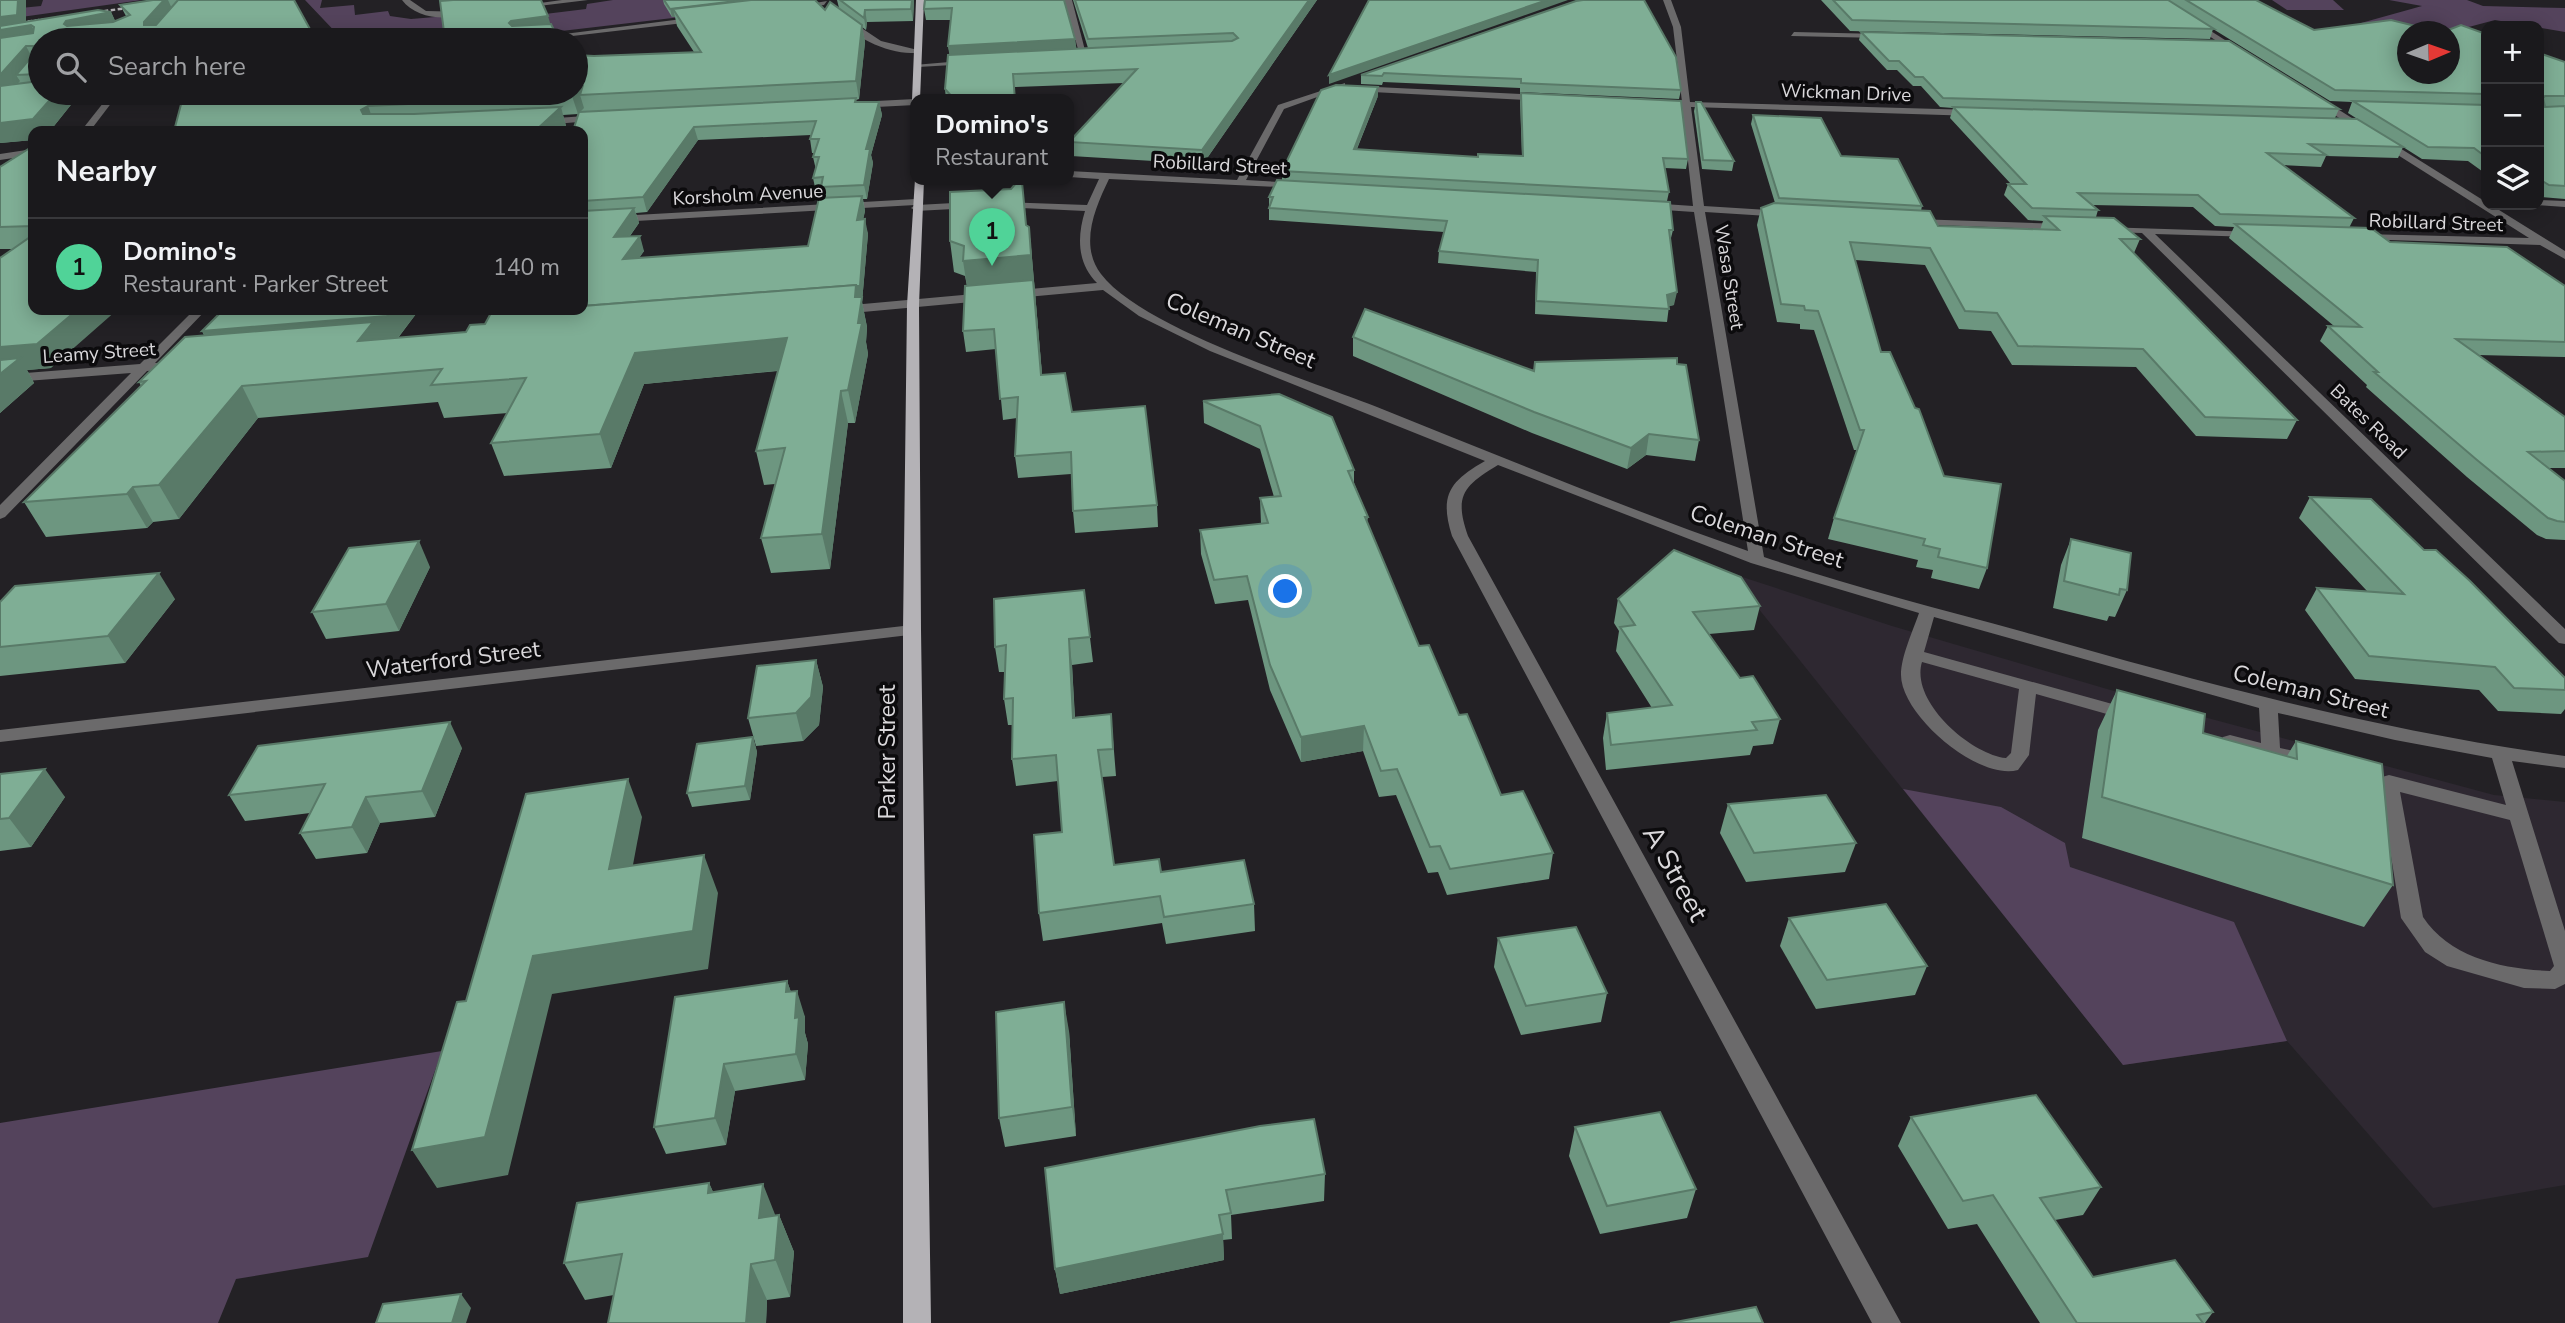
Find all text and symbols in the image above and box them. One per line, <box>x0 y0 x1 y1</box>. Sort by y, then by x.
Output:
north arrow <box>2397 21 2460 84</box>
map controls <box>2481 21 2544 210</box>
button: + <box>2481 21 2544 84</box>
search box <box>28 28 588 105</box>
icon: search <box>52 48 90 86</box>
text: Search here <box>108 49 246 84</box>
street label: Wickman Drive <box>1780 78 1912 108</box>
button: − <box>2481 84 2544 147</box>
popup <box>910 94 1074 185</box>
text: Domino's <box>935 107 1049 142</box>
text: Restaurant <box>935 142 1048 173</box>
button: layers <box>2481 147 2544 210</box>
street label: Robillard Street <box>1152 149 1288 182</box>
text: Nearby <box>56 151 156 192</box>
street label: Korsholm Avenue <box>672 178 824 212</box>
pin: 1 <box>969 208 1015 266</box>
street label: Robillard Street <box>2368 208 2504 238</box>
street label: Wasa Street <box>1708 223 1750 332</box>
text: Domino's <box>123 234 236 269</box>
text: 1 <box>72 252 86 283</box>
text: 140 m <box>493 252 560 283</box>
text: Restaurant · Parker Street <box>123 269 388 300</box>
street label: Coleman Street <box>1161 285 1321 376</box>
street label: Leamy Street <box>42 336 157 370</box>
street label: Bates Road <box>2324 378 2413 465</box>
street label: Coleman Street <box>1686 497 1849 576</box>
your location <box>1268 574 1302 608</box>
street label: Waterford Street <box>364 633 543 686</box>
street label: Coleman Street <box>2230 657 2393 726</box>
street label: Parker Street <box>872 684 903 819</box>
street label: A Street <box>1633 819 1717 928</box>

